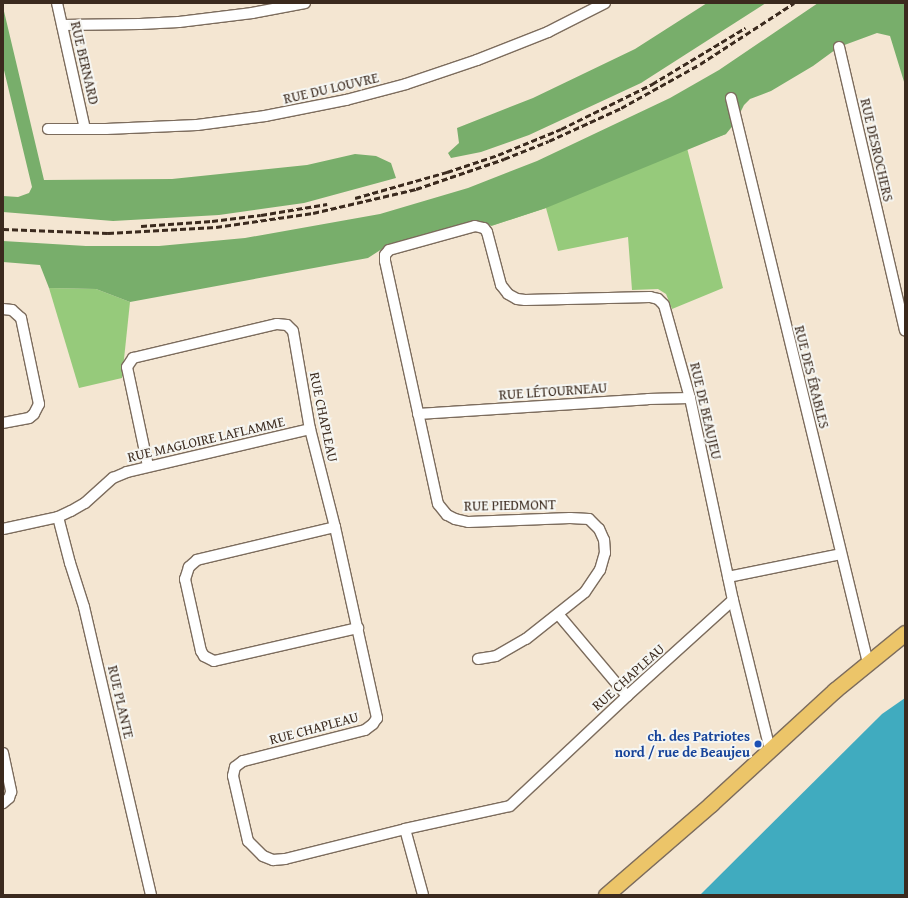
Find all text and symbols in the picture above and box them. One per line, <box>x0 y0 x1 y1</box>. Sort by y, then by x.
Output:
street label: RUE BERNARD <box>67 20 103 106</box>
street label: RUE DU LOUVRE <box>282 69 380 107</box>
street label: RUE DESROCHERS <box>857 97 897 203</box>
street label: RUE DES ÉRABLES <box>791 324 833 430</box>
street label: RUE DE BEAUJEU <box>687 361 725 461</box>
street label: RUE CHAPLEAU <box>306 371 342 463</box>
street label: RUE LÉTOURNEAU <box>498 379 608 403</box>
street label: RUE MAGLOIRE LAFLAMME <box>126 413 286 465</box>
street label: RUE PIEDMONT <box>464 496 556 514</box>
street label: RUE CHAPLEAU <box>588 640 668 714</box>
street label: RUE PLANTE <box>104 664 138 740</box>
street label: RUE CHAPLEAU <box>268 708 360 748</box>
place label: ch. des Patriotes nord / rue de Beaujeu <box>615 728 750 760</box>
marker: ch. des Patriotes nord / rue de Beaujeu <box>753 739 763 749</box>

